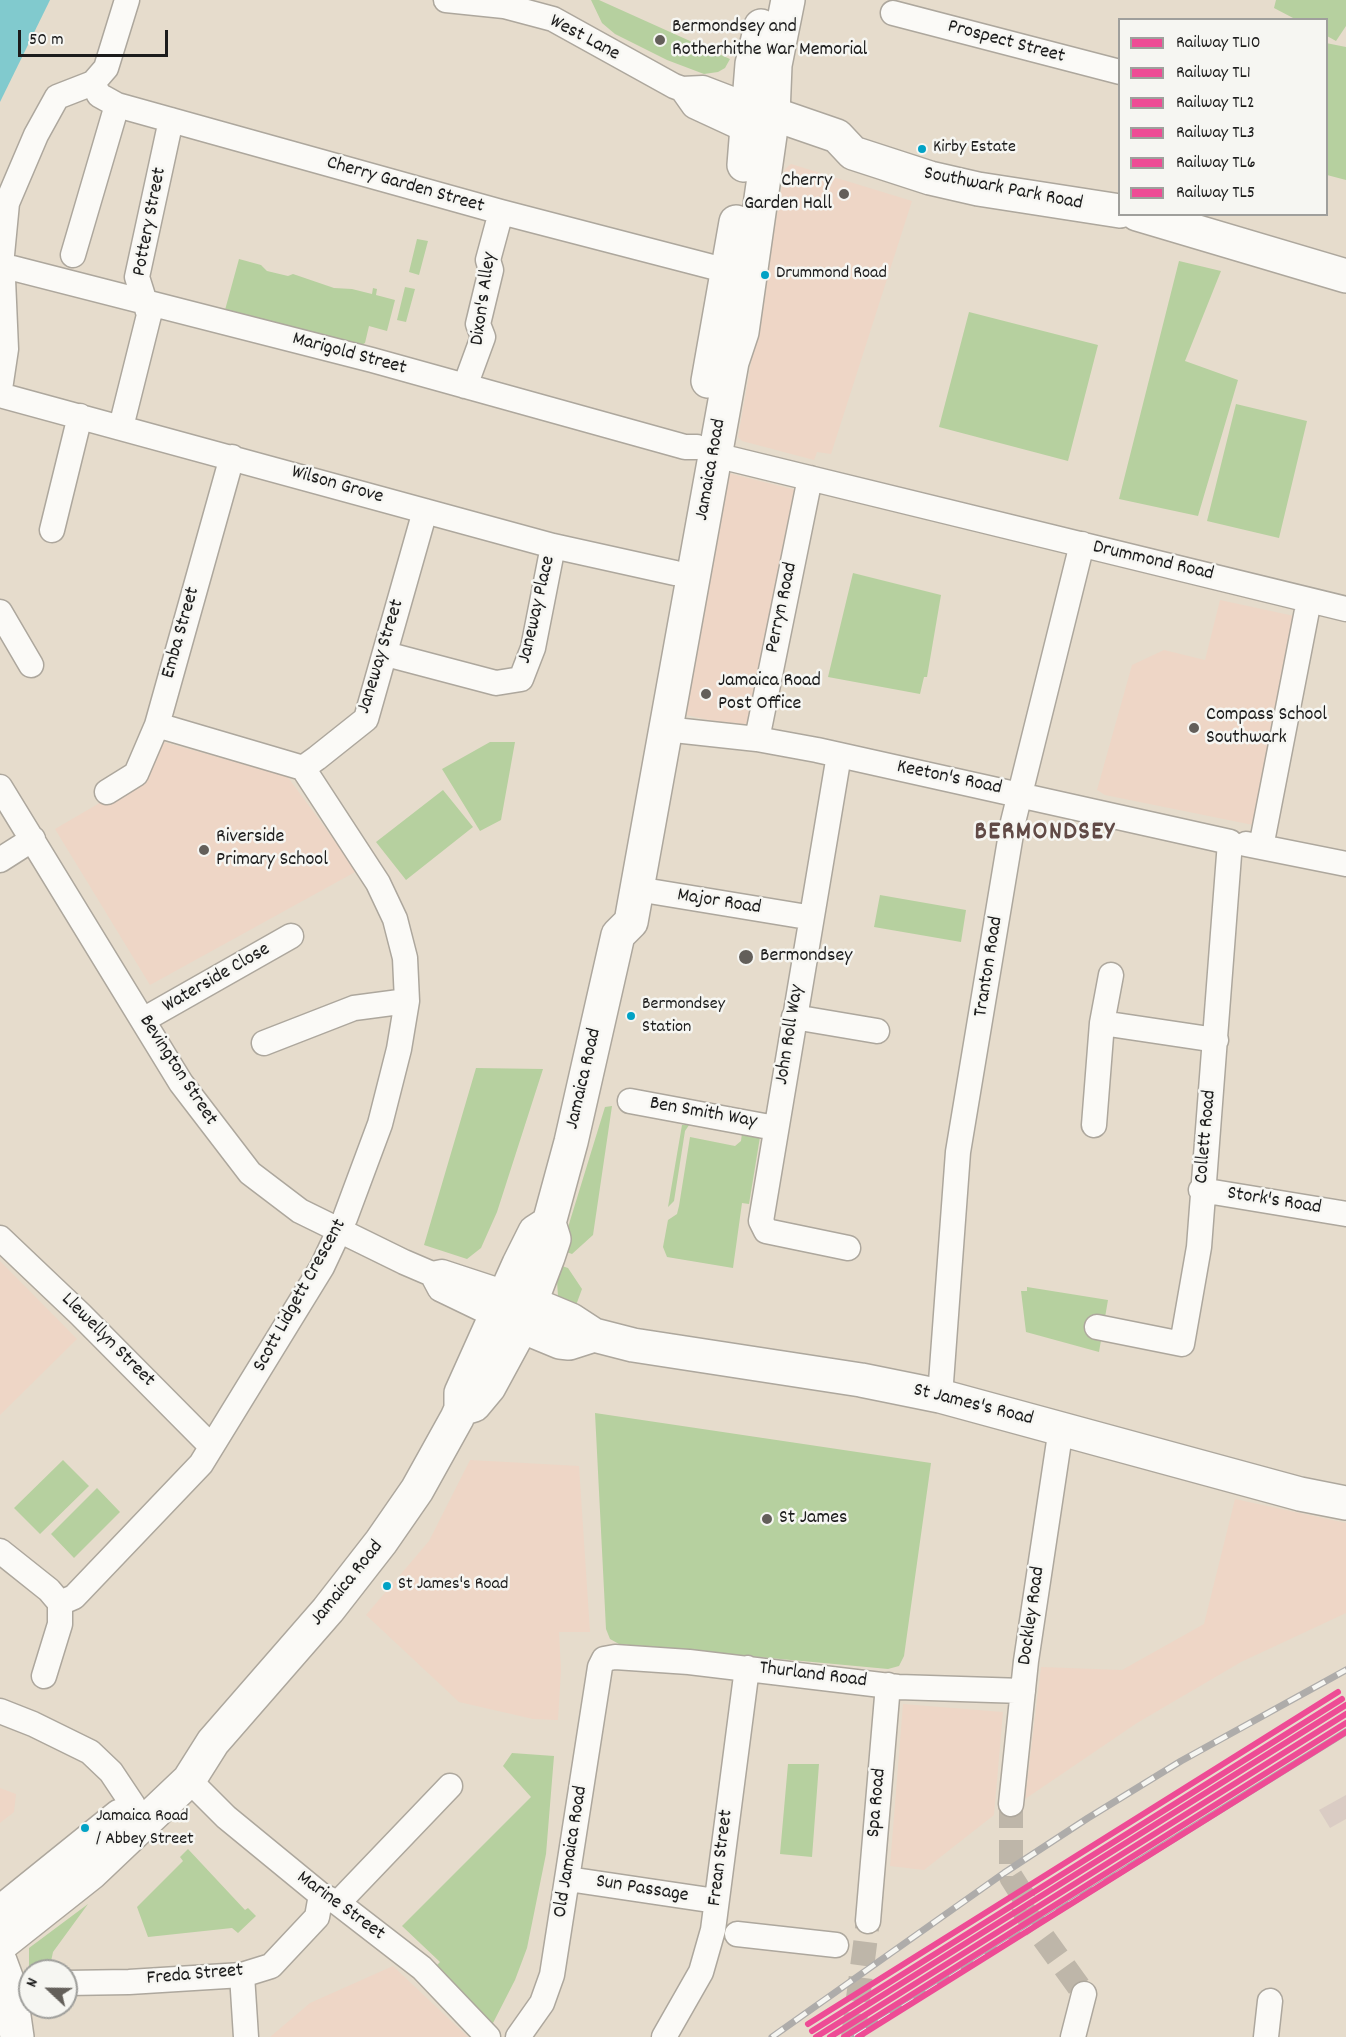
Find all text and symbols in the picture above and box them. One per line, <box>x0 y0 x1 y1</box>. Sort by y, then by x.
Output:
street label: West Lane <box>545 11 623 67</box>
place label: Bermondsey and Rotherhithe War Memorial <box>672 16 867 63</box>
street label: Prospect Street <box>945 16 1067 70</box>
scale bar <box>21 18 171 56</box>
legend <box>1118 18 1328 216</box>
text: 50 m <box>29 28 64 53</box>
text: Railway TL10 <box>1176 31 1261 56</box>
marker: Bermondsey and Rotherhithe War Memorial <box>653 33 667 47</box>
text: Railway TL1 <box>1176 61 1251 86</box>
text: Railway TL2 <box>1176 91 1255 116</box>
text: Railway TL3 <box>1176 121 1255 146</box>
place label: Kirby Estate <box>933 138 1016 160</box>
marker: Kirby Estate <box>916 143 928 155</box>
text: Railway TL6 <box>1176 151 1256 176</box>
street label: Cherry Garden Street <box>323 152 487 220</box>
street label: Southwark Park Road <box>921 163 1085 217</box>
street label: Pottery Street <box>129 166 173 278</box>
place label: Cherry Garden Hall <box>744 170 832 217</box>
text: Railway TL5 <box>1176 181 1255 206</box>
marker: Cherry Garden Hall <box>837 187 851 201</box>
street label: Dixon's Alley <box>467 251 503 347</box>
place label: Drummond Road <box>776 264 887 286</box>
marker: Drummond Road <box>759 269 771 281</box>
street label: Marigold Street <box>289 328 409 382</box>
street label: Jamaica Road <box>691 417 733 523</box>
street label: Wilson Grove <box>288 461 386 511</box>
street label: Drummond Road <box>1090 536 1216 588</box>
street label: Janeway Place <box>514 554 562 666</box>
street label: Perryn Road <box>762 560 804 656</box>
street label: Emba Street <box>158 584 206 682</box>
street label: Janeway Street <box>353 597 411 717</box>
place label: Jamaica Road Post Office <box>718 670 821 717</box>
marker: Jamaica Road Post Office <box>699 687 713 701</box>
place label: Compass School Southwark <box>1206 704 1327 751</box>
marker: Compass School Southwark <box>1187 721 1201 735</box>
street label: Keeton's Road <box>894 756 1004 802</box>
district label: BERMONDSEY <box>975 818 1115 850</box>
place label: Riverside Primary School <box>216 826 328 873</box>
marker: Riverside Primary School <box>197 843 211 857</box>
street label: Major Road <box>675 885 763 921</box>
street label: Tranton Road <box>970 915 1010 1019</box>
street label: Waterside Close <box>159 939 275 1019</box>
place label: Bermondsey <box>760 945 852 969</box>
marker: Bermondsey <box>737 948 755 966</box>
street label: John Roll Way <box>771 983 811 1087</box>
place label: Bermondsey Station <box>642 995 725 1038</box>
marker: Bermondsey Station <box>625 1010 637 1022</box>
street label: Bevington Street <box>132 1011 222 1131</box>
street label: Jamaica Road <box>562 1026 608 1132</box>
street label: Collett Road <box>1191 1089 1223 1185</box>
street label: Ben Smith Way <box>648 1093 758 1135</box>
street label: Stork's Road <box>1225 1183 1323 1221</box>
street label: Scott Lidgett Crescent <box>249 1215 353 1377</box>
street label: Llewellyn Street <box>55 1289 159 1393</box>
street label: St James's Road <box>911 1380 1035 1432</box>
place label: St James <box>779 1507 847 1531</box>
marker: St James <box>760 1512 774 1526</box>
street label: Jamaica Road <box>306 1536 390 1632</box>
street label: Dockley Road <box>1014 1565 1052 1667</box>
place label: St James's Road <box>398 1575 508 1597</box>
marker: St James's Road <box>381 1580 393 1592</box>
street label: Thurland Road <box>758 1658 868 1694</box>
street label: Spa Road <box>863 1767 893 1839</box>
street label: Old Jamaica Road <box>550 1784 594 1920</box>
place label: Jamaica Road / Abbey Street <box>96 1807 194 1850</box>
street label: Frean Street <box>704 1808 740 1908</box>
marker: Jamaica Road / Abbey Street <box>79 1822 91 1834</box>
street label: Marine Street <box>291 1867 389 1947</box>
street label: Sun Passage <box>594 1871 690 1909</box>
north arrow <box>18 1959 78 2019</box>
street label: Freda Street <box>146 1960 244 1992</box>
text: N <box>21 1975 45 1991</box>

